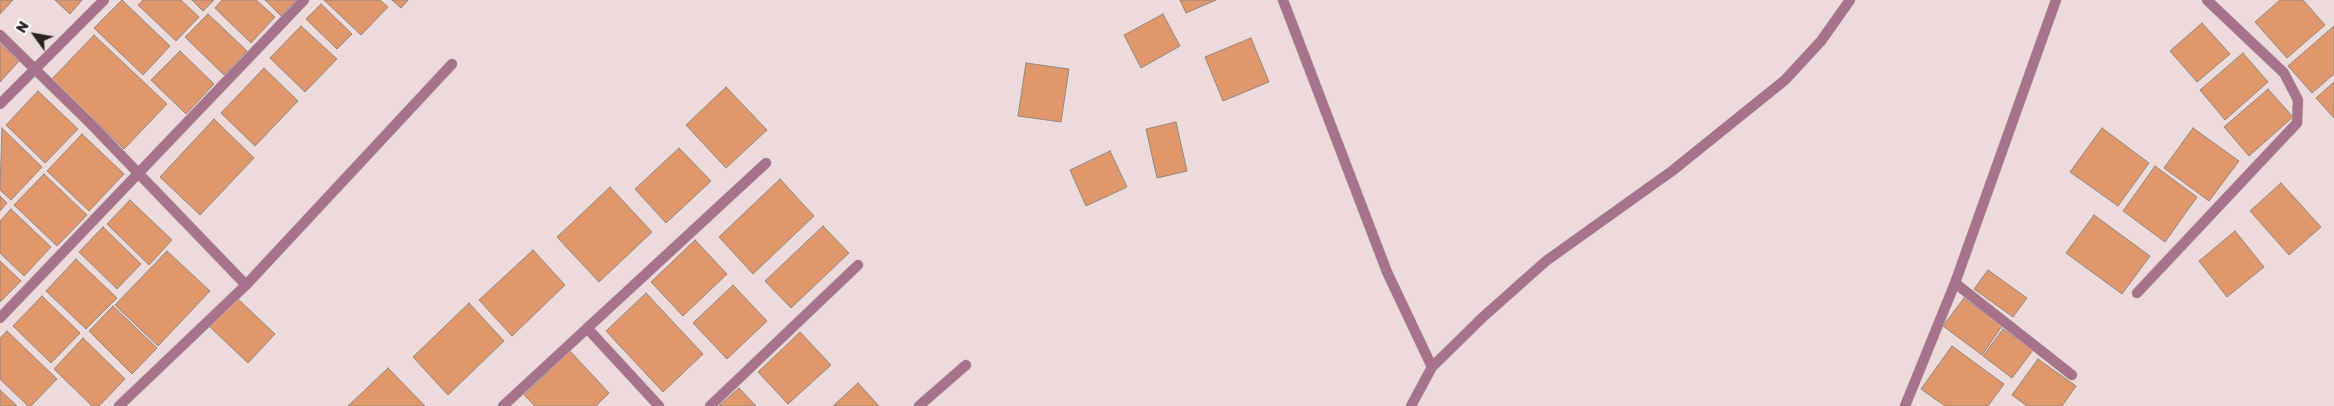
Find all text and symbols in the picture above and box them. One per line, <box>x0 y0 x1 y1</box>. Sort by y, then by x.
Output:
north arrow <box>10 10 60 60</box>
text: N <box>12 18 32 36</box>

